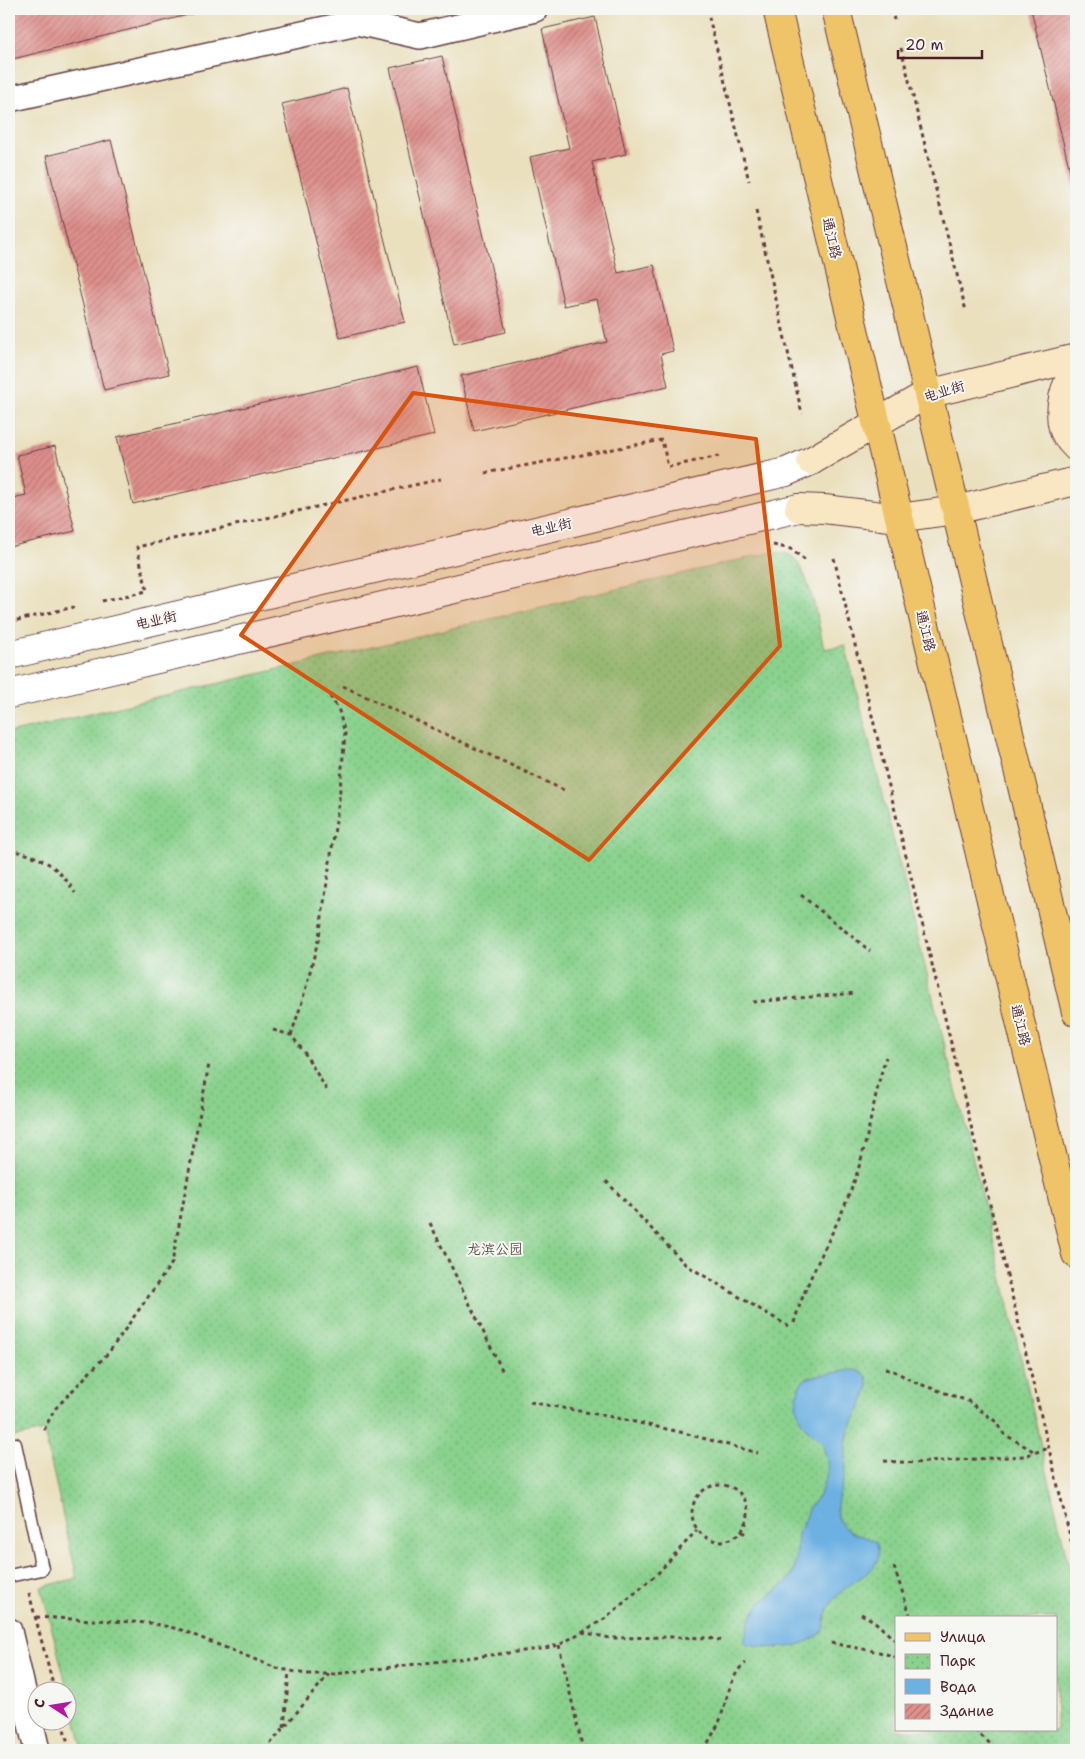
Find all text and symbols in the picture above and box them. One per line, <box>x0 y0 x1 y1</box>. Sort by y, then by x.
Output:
scale bar <box>898 28 981 60</box>
text: 20 m <box>905 35 944 55</box>
street label: 通江路 <box>819 216 845 260</box>
street label: 电业街 <box>921 376 967 406</box>
street label: 电业街 <box>529 514 573 540</box>
street label: 电业街 <box>134 607 178 633</box>
street label: 通江路 <box>912 608 940 654</box>
street label: 通江路 <box>1007 1002 1035 1048</box>
park label: 龙滨公园 <box>467 1240 523 1258</box>
legend <box>895 1616 1058 1732</box>
text: Улица <box>940 1627 986 1647</box>
text: Парк <box>940 1651 976 1671</box>
text: Вода <box>940 1677 977 1697</box>
north arrow <box>28 1682 78 1732</box>
text: С <box>30 1697 49 1709</box>
text: Здание <box>940 1701 994 1721</box>

